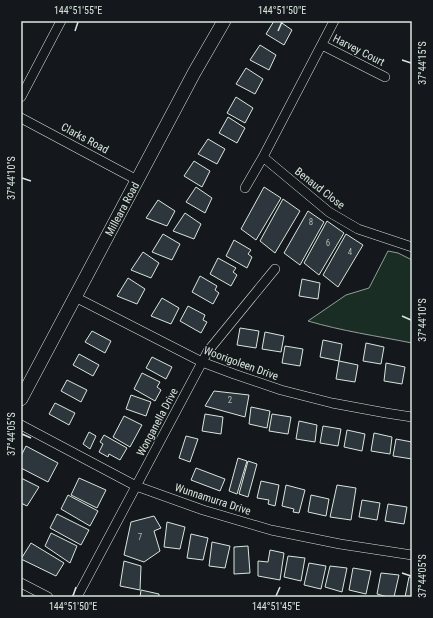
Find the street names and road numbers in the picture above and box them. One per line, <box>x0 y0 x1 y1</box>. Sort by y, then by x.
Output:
street label: Harvey Court <box>331 32 387 69</box>
street label: Clarks Road <box>59 121 111 156</box>
street label: Benaud Close <box>292 165 347 212</box>
street label: Milleara Road <box>103 180 142 238</box>
street label: Woorigoleen Drive <box>202 344 280 383</box>
street label: Wonganella Drive <box>134 386 181 458</box>
street label: Wunnamurra Drive <box>173 481 253 518</box>

